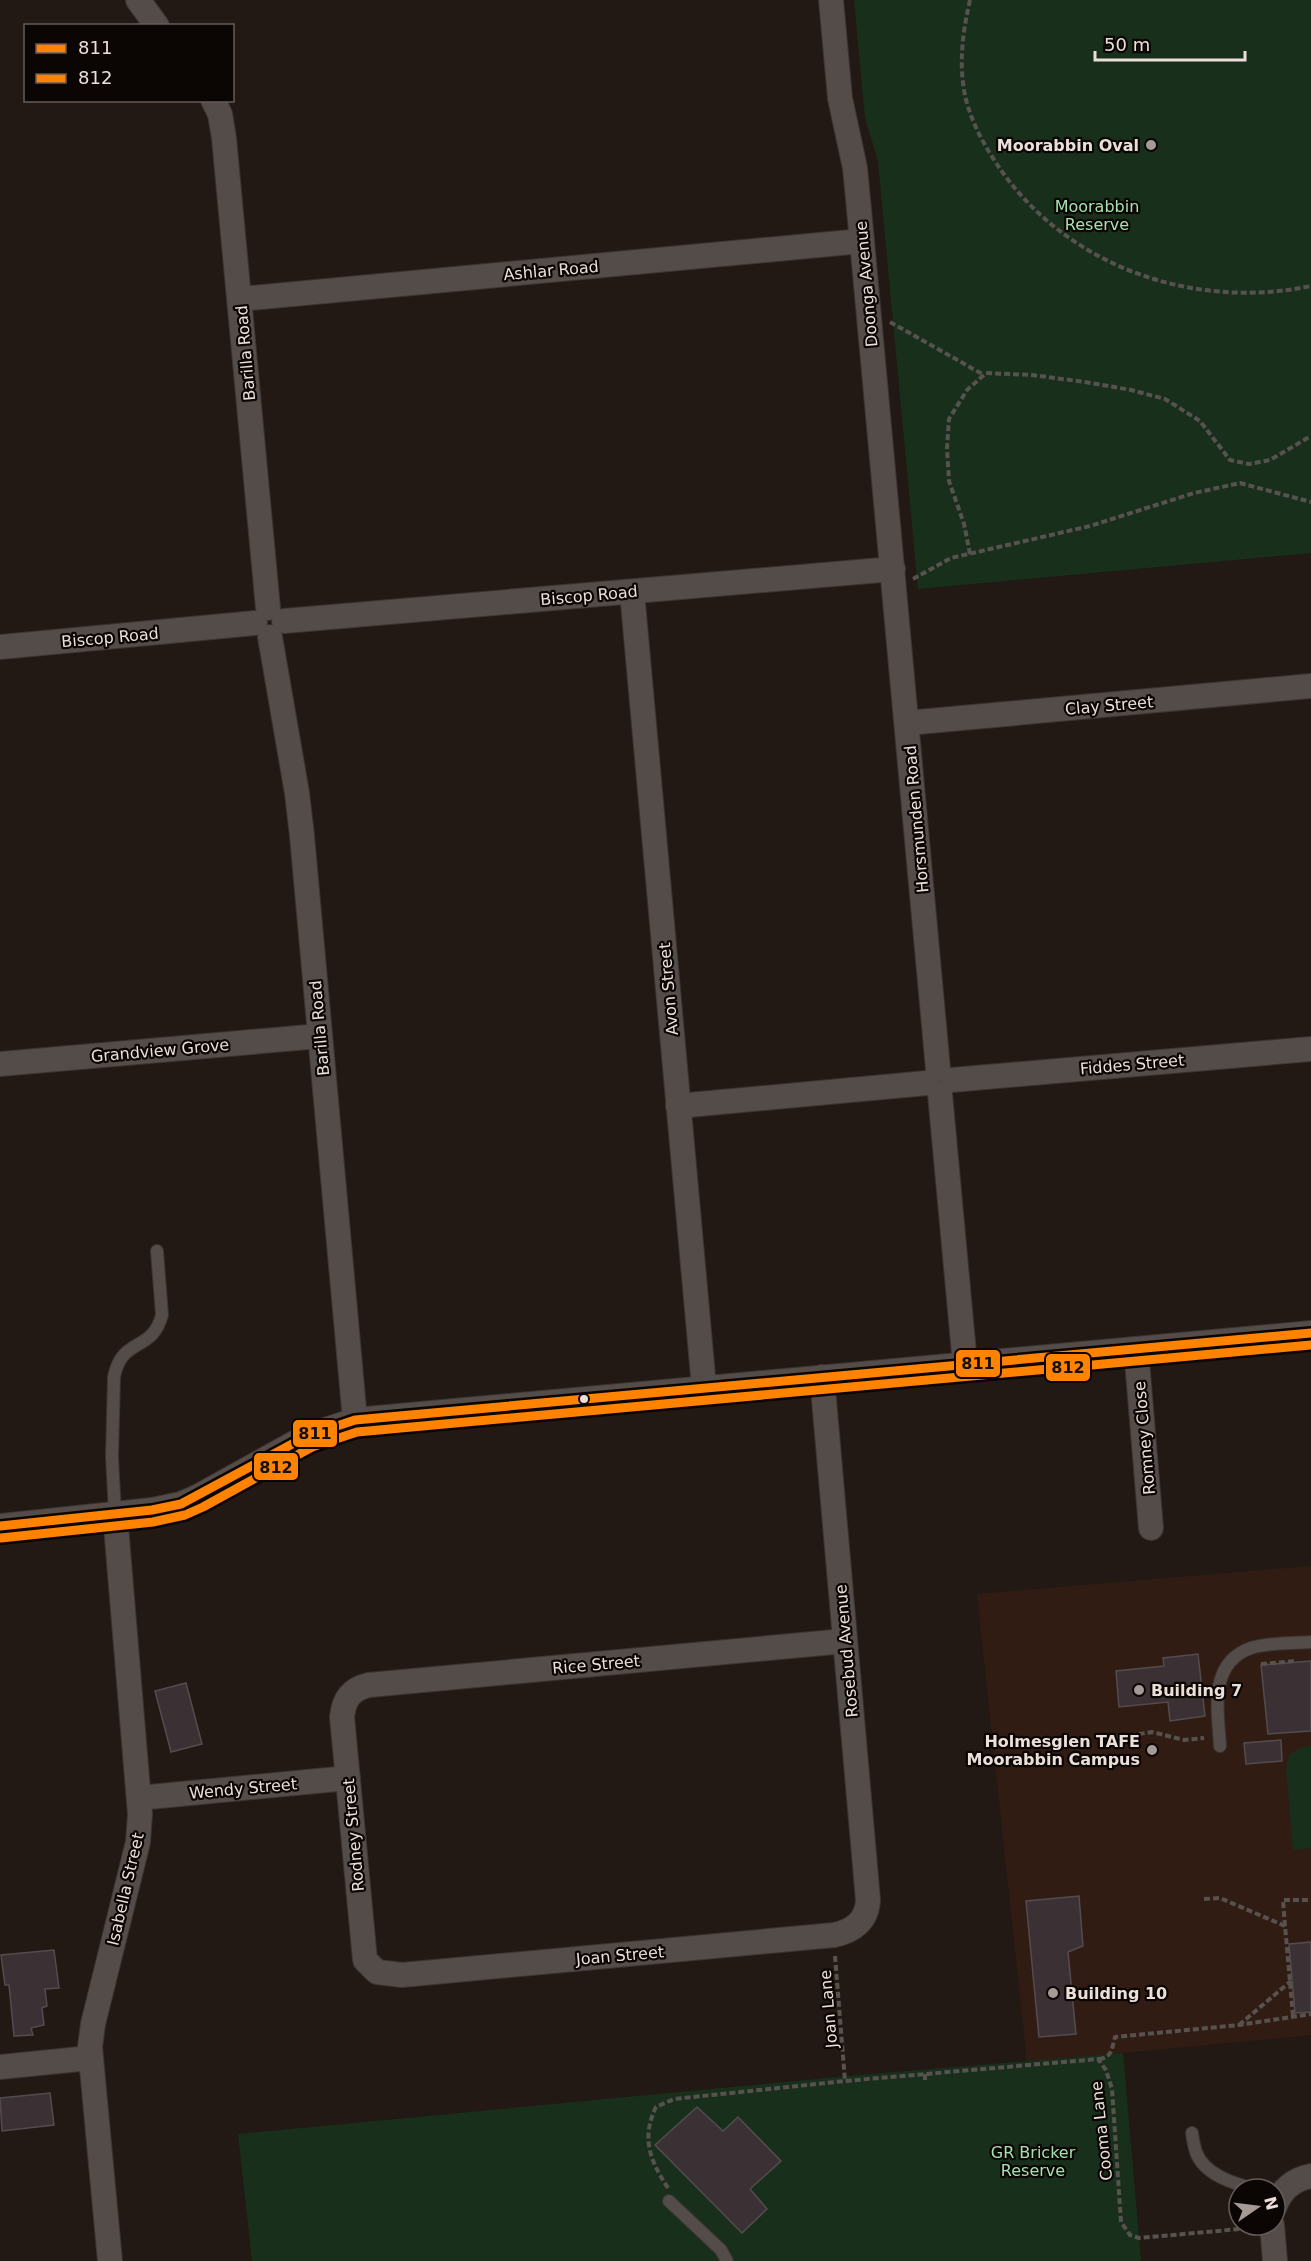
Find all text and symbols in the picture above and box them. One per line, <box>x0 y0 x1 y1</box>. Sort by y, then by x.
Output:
legend <box>24 24 234 102</box>
scale bar <box>1095 24 1245 62</box>
text: 50 m <box>1104 34 1150 55</box>
text: 811 <box>78 37 112 58</box>
text: 812 <box>78 67 112 88</box>
place label: Moorabbin Oval <box>997 136 1139 155</box>
marker: Moorabbin Oval <box>1144 138 1158 152</box>
park label: Moorabbin Reserve <box>1055 197 1139 234</box>
street label: Doonga Avenue <box>852 220 881 348</box>
street label: Ashlar Road <box>503 257 599 284</box>
street label: Barilla Road <box>232 304 259 401</box>
street label: Biscop Road <box>540 582 639 609</box>
street label: Biscop Road <box>61 624 160 651</box>
street label: Clay Street <box>1064 692 1154 719</box>
street label: Horsmunden Road <box>901 744 932 893</box>
street label: Avon Street <box>655 942 682 1036</box>
street label: Barilla Road <box>306 979 333 1076</box>
street label: Grandview Grove <box>90 1035 230 1066</box>
street label: Fiddes Street <box>1079 1050 1185 1079</box>
line badge: 811 <box>955 1349 1001 1378</box>
line badge: 812 <box>1045 1353 1091 1382</box>
text: 811 <box>961 1354 995 1373</box>
text: 812 <box>1051 1358 1085 1377</box>
street label: Romney Close <box>1130 1380 1159 1496</box>
unlabelled marker <box>578 1393 590 1405</box>
line badge: 811 <box>292 1419 338 1448</box>
text: 811 <box>298 1424 332 1443</box>
line badge: 812 <box>253 1452 299 1481</box>
text: 812 <box>259 1458 293 1477</box>
street label: Rosebud Avenue <box>831 1584 862 1718</box>
street label: Rice Street <box>551 1651 641 1678</box>
place label: Building 7 <box>1151 1681 1242 1700</box>
marker: Building 7 <box>1132 1683 1146 1697</box>
place label: Holmesglen TAFE Moorabbin Campus <box>966 1732 1140 1769</box>
marker: Holmesglen TAFE Moorabbin Campus <box>1145 1743 1159 1757</box>
street label: Wendy Street <box>188 1774 298 1803</box>
street label: Rodney Street <box>339 1778 368 1892</box>
street label: Isabella Street <box>103 1831 148 1947</box>
street label: Joan Street <box>574 1942 665 1969</box>
street label: Joan Lane <box>816 1969 841 2050</box>
place label: Building 10 <box>1065 1984 1167 2003</box>
marker: Building 10 <box>1046 1986 1060 2000</box>
street label: Cooma Lane <box>1087 2080 1116 2182</box>
park label: GR Bricker Reserve <box>991 2143 1076 2180</box>
north arrow <box>1227 2177 1287 2237</box>
text: N <box>1260 2195 1282 2212</box>

